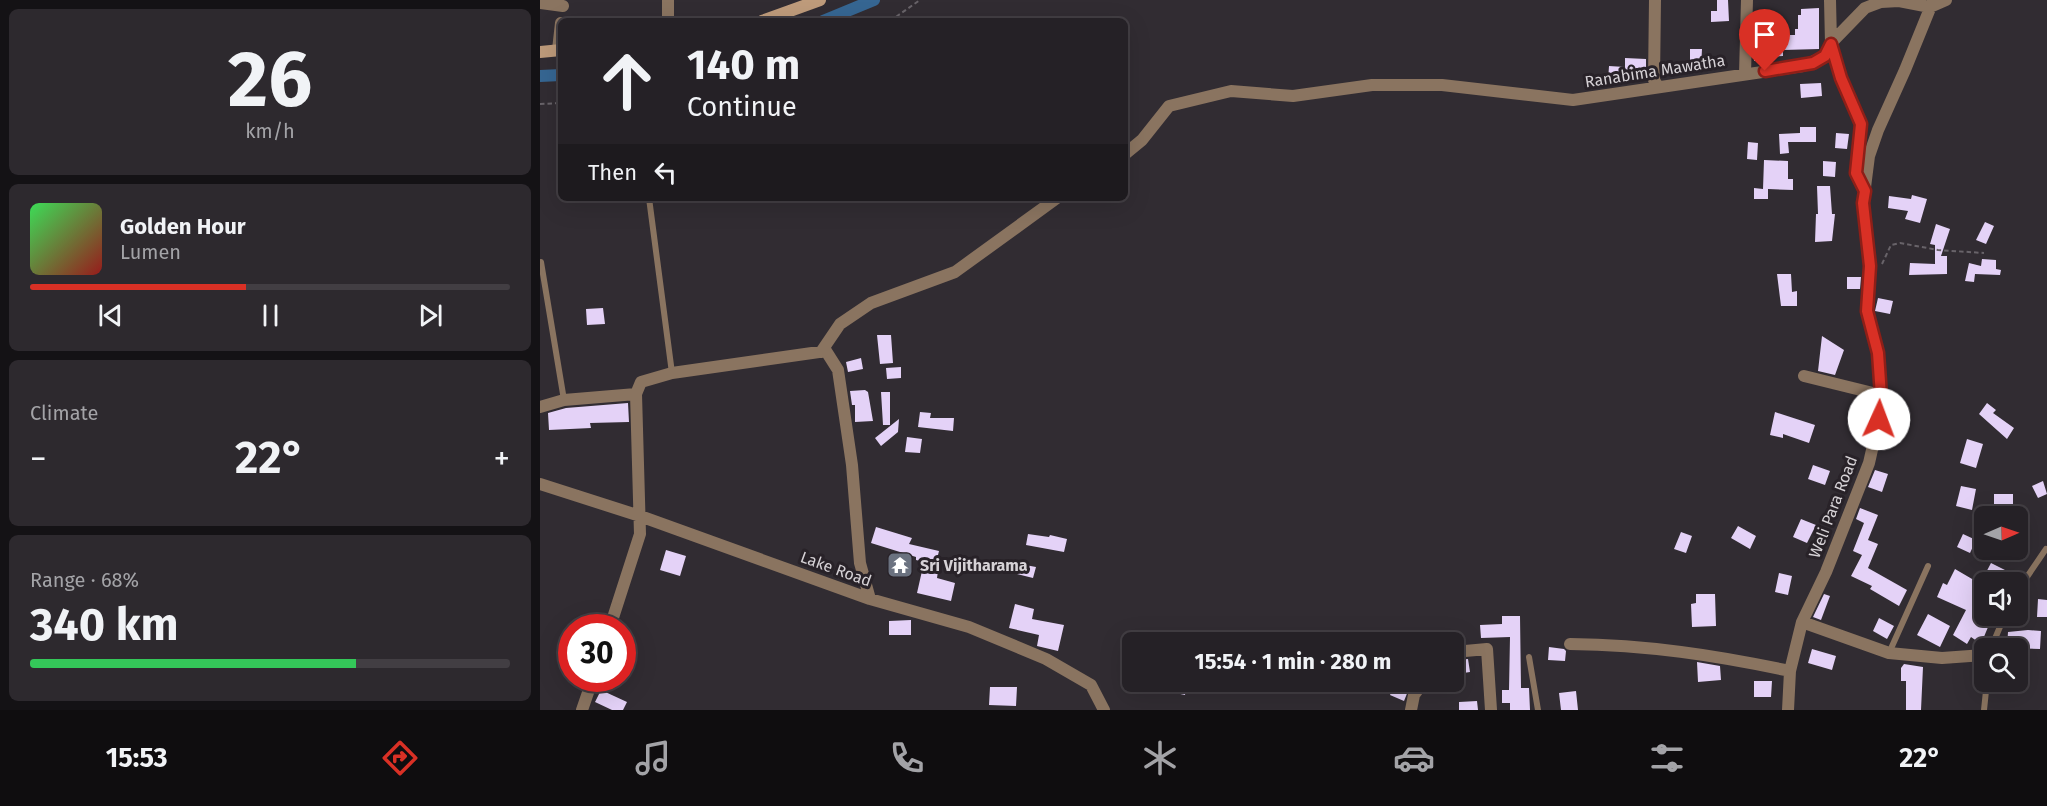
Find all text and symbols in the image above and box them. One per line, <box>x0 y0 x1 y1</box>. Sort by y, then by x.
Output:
pin <box>1739 9 1790 71</box>
icon: arrive <box>1748 18 1781 51</box>
text: 26 <box>228 33 312 127</box>
text: 140 m <box>687 40 800 90</box>
icon: ahead <box>588 42 666 120</box>
street label: Ranabima Mawatha <box>1583 51 1727 91</box>
text: Continue <box>687 91 797 123</box>
text: km/h <box>245 119 295 143</box>
icon: left <box>649 156 682 189</box>
text: Then <box>588 159 637 186</box>
text: Golden Hour <box>120 213 246 240</box>
text: Lumen <box>120 240 181 264</box>
icon: previous <box>94 299 127 332</box>
icon: pause <box>254 299 287 332</box>
icon: next <box>414 299 447 332</box>
position arrow <box>1847 387 1911 451</box>
text: Climate <box>30 401 98 425</box>
text: 22° <box>235 431 305 485</box>
text: − <box>30 439 47 479</box>
text: + <box>494 439 510 479</box>
street label: Weli Para Road <box>1805 453 1861 561</box>
north arrow <box>1974 506 2028 560</box>
map controls <box>1974 506 2028 692</box>
street label: Lake Road <box>798 547 874 591</box>
temple icon: Sri Vijitharama <box>885 550 915 580</box>
place label: Sri Vijitharama <box>920 556 1028 575</box>
text: Range · 68% <box>30 568 139 592</box>
button: sound <box>1974 572 2028 626</box>
text: 340 km <box>30 598 179 652</box>
speed limit sign: 30 <box>558 614 636 692</box>
button: search <box>1974 638 2028 692</box>
text: 15:54 · 1 min · 280 m <box>1195 648 1391 675</box>
icon: directions <box>379 737 421 779</box>
icon: music <box>632 737 674 779</box>
icon: phone <box>886 737 928 779</box>
icon: climate <box>1139 737 1181 779</box>
icon: car <box>1393 737 1435 779</box>
icon: filters <box>1646 737 1688 779</box>
text: 15:53 <box>106 742 168 774</box>
text: 22° <box>1899 742 1941 774</box>

